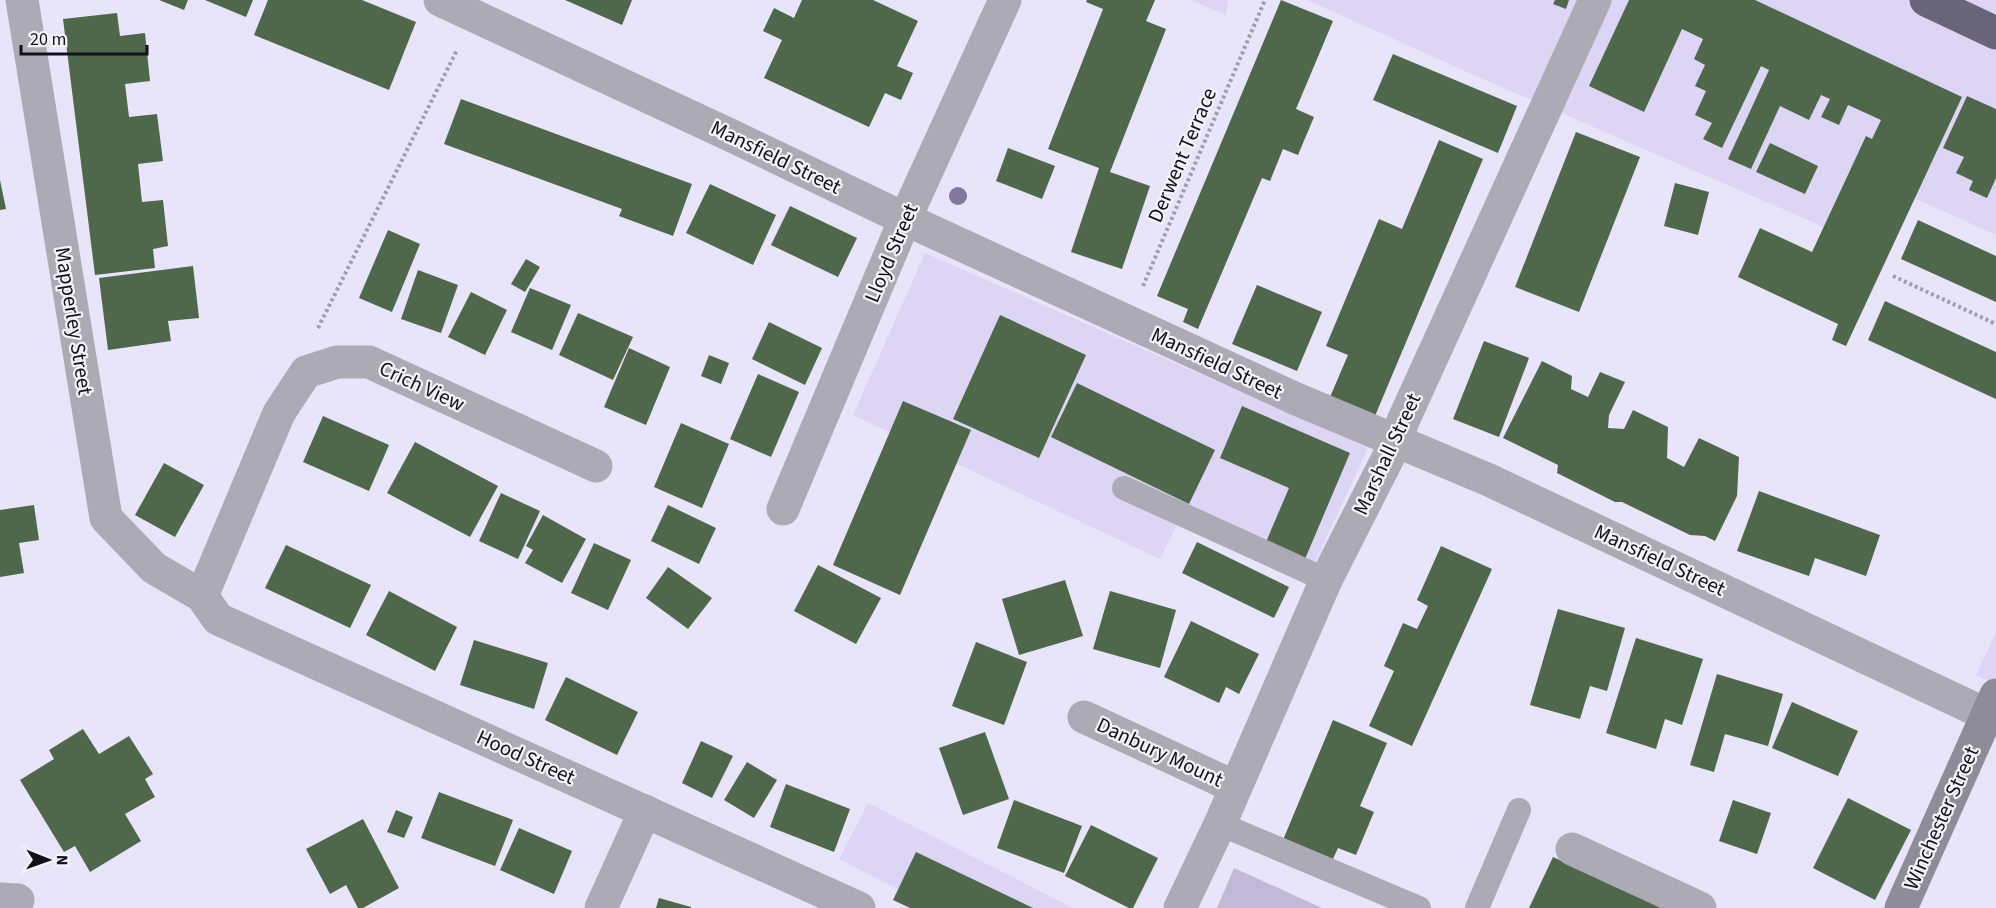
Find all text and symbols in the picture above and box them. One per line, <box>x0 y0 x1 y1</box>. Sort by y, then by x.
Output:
scale bar <box>21 18 147 56</box>
text: 20 m <box>30 27 66 52</box>
street label: Derwent Terrace <box>1140 83 1224 227</box>
street label: Mansfield Street <box>706 112 846 202</box>
street label: Lloyd Street <box>857 199 925 307</box>
street label: Mapperley Street <box>48 245 100 397</box>
street label: Mansfield Street <box>1146 319 1288 407</box>
street label: Crich View <box>374 353 470 419</box>
street label: Marshall Street <box>1346 388 1428 520</box>
street label: Mansfield Street <box>1589 516 1731 604</box>
street label: Danbury Mount <box>1092 710 1228 794</box>
street label: Hood Street <box>472 722 580 792</box>
street label: Winchester Street <box>1896 741 1986 895</box>
north arrow <box>18 830 78 890</box>
text: N <box>51 855 73 866</box>

